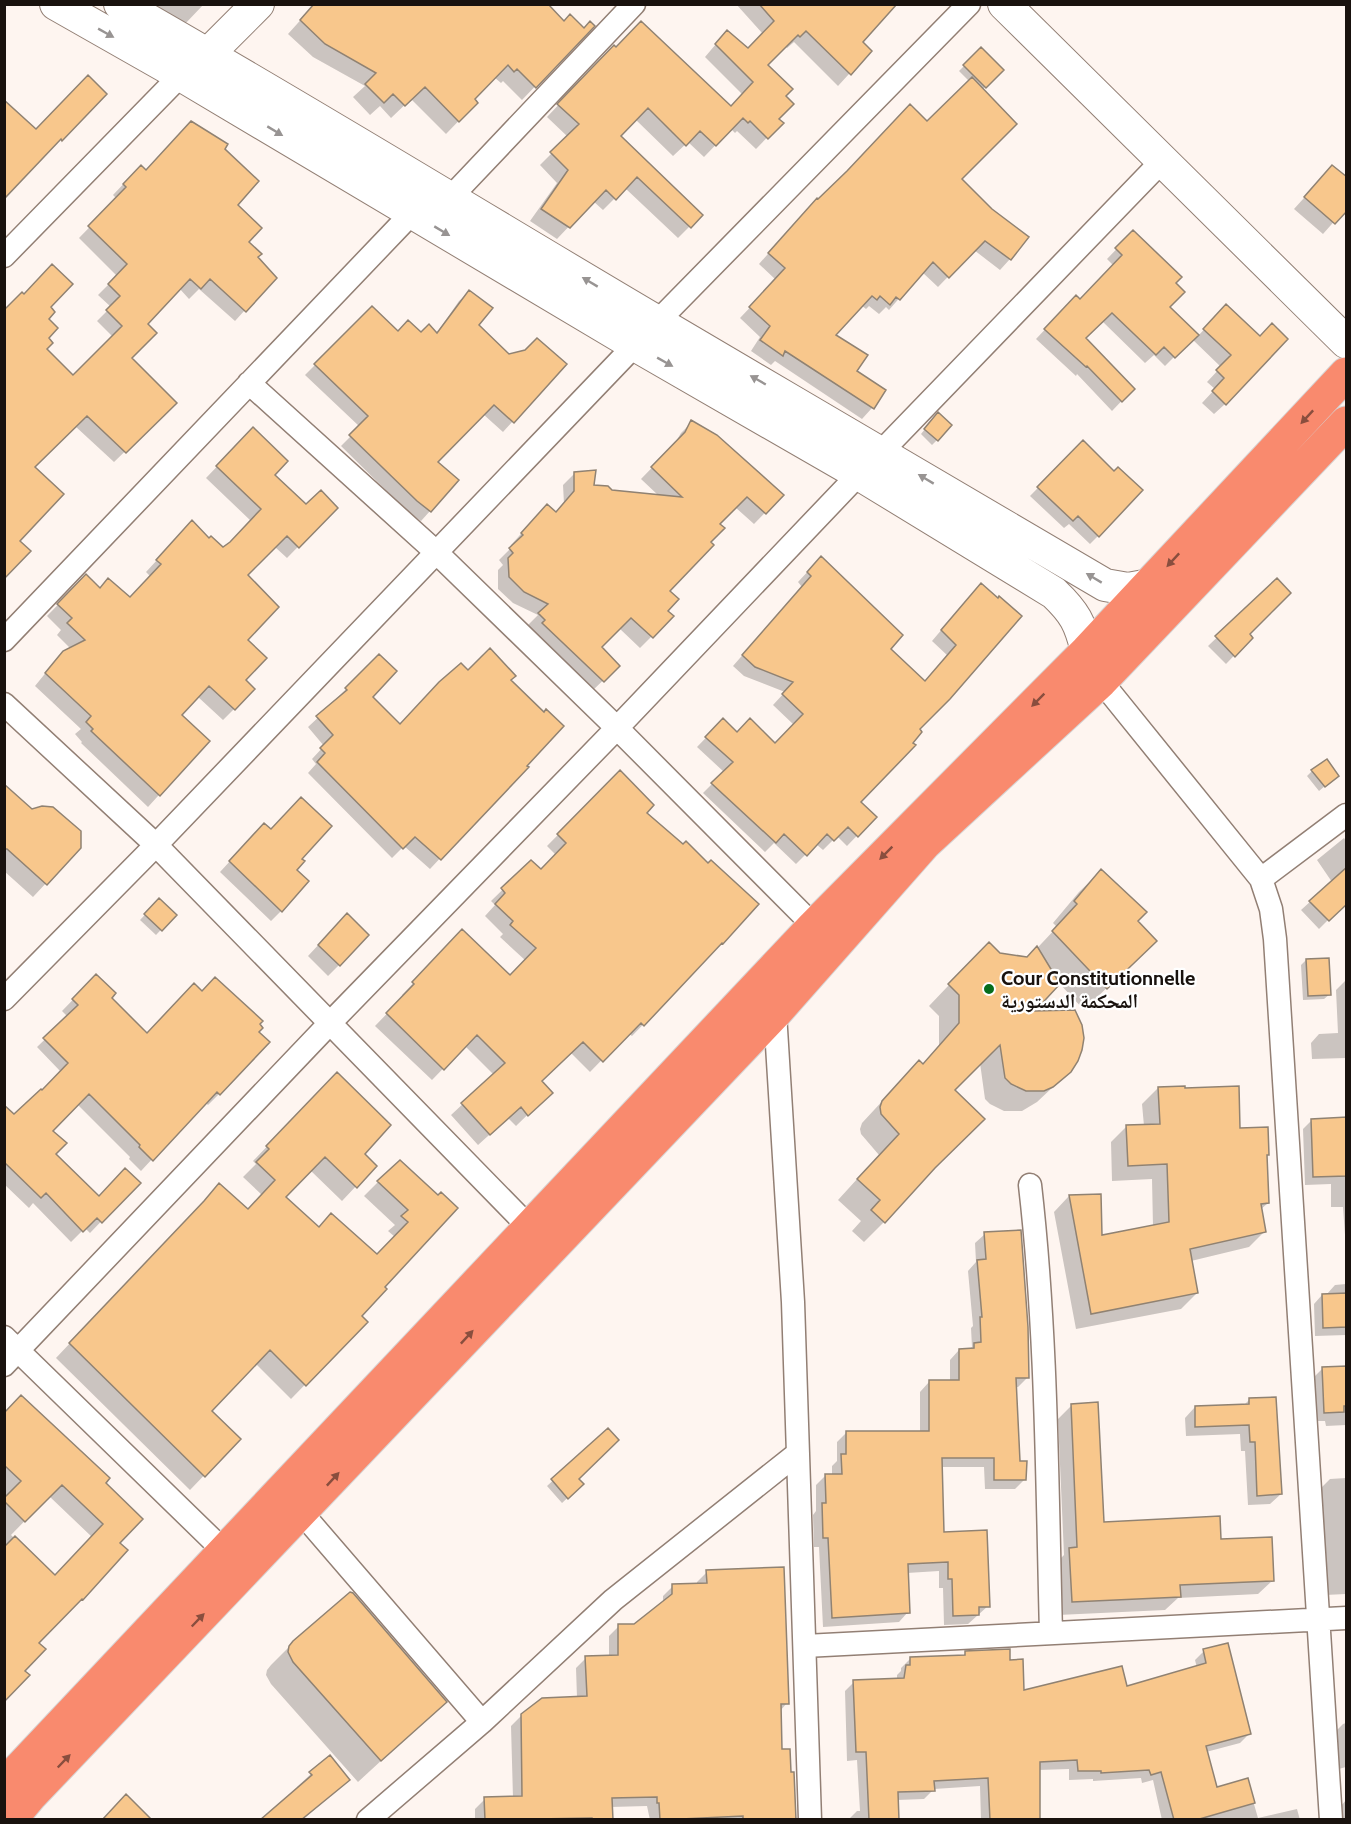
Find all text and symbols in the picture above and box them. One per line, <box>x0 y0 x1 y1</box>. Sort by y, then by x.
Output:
one-way arrow <box>98 28 115 38</box>
one-way arrow <box>267 126 283 137</box>
one-way arrow <box>434 226 450 237</box>
one-way arrow <box>582 276 598 287</box>
one-way arrow <box>657 357 674 367</box>
one-way arrow <box>749 375 766 385</box>
one-way arrow <box>1300 410 1314 424</box>
one-way arrow <box>918 473 934 484</box>
one-way arrow <box>1167 552 1181 566</box>
one-way arrow <box>1086 573 1102 584</box>
one-way arrow <box>1031 693 1045 707</box>
one-way arrow <box>879 846 893 861</box>
place label: Cour Constitutionnelle المحكمة الدستورية <box>1001 966 1195 1013</box>
marker: Cour Constitutionnelle المحكمة الدستورية <box>982 982 996 996</box>
one-way arrow <box>460 1331 474 1345</box>
one-way arrow <box>326 1471 340 1486</box>
one-way arrow <box>191 1613 205 1627</box>
one-way arrow <box>56 1754 70 1768</box>

